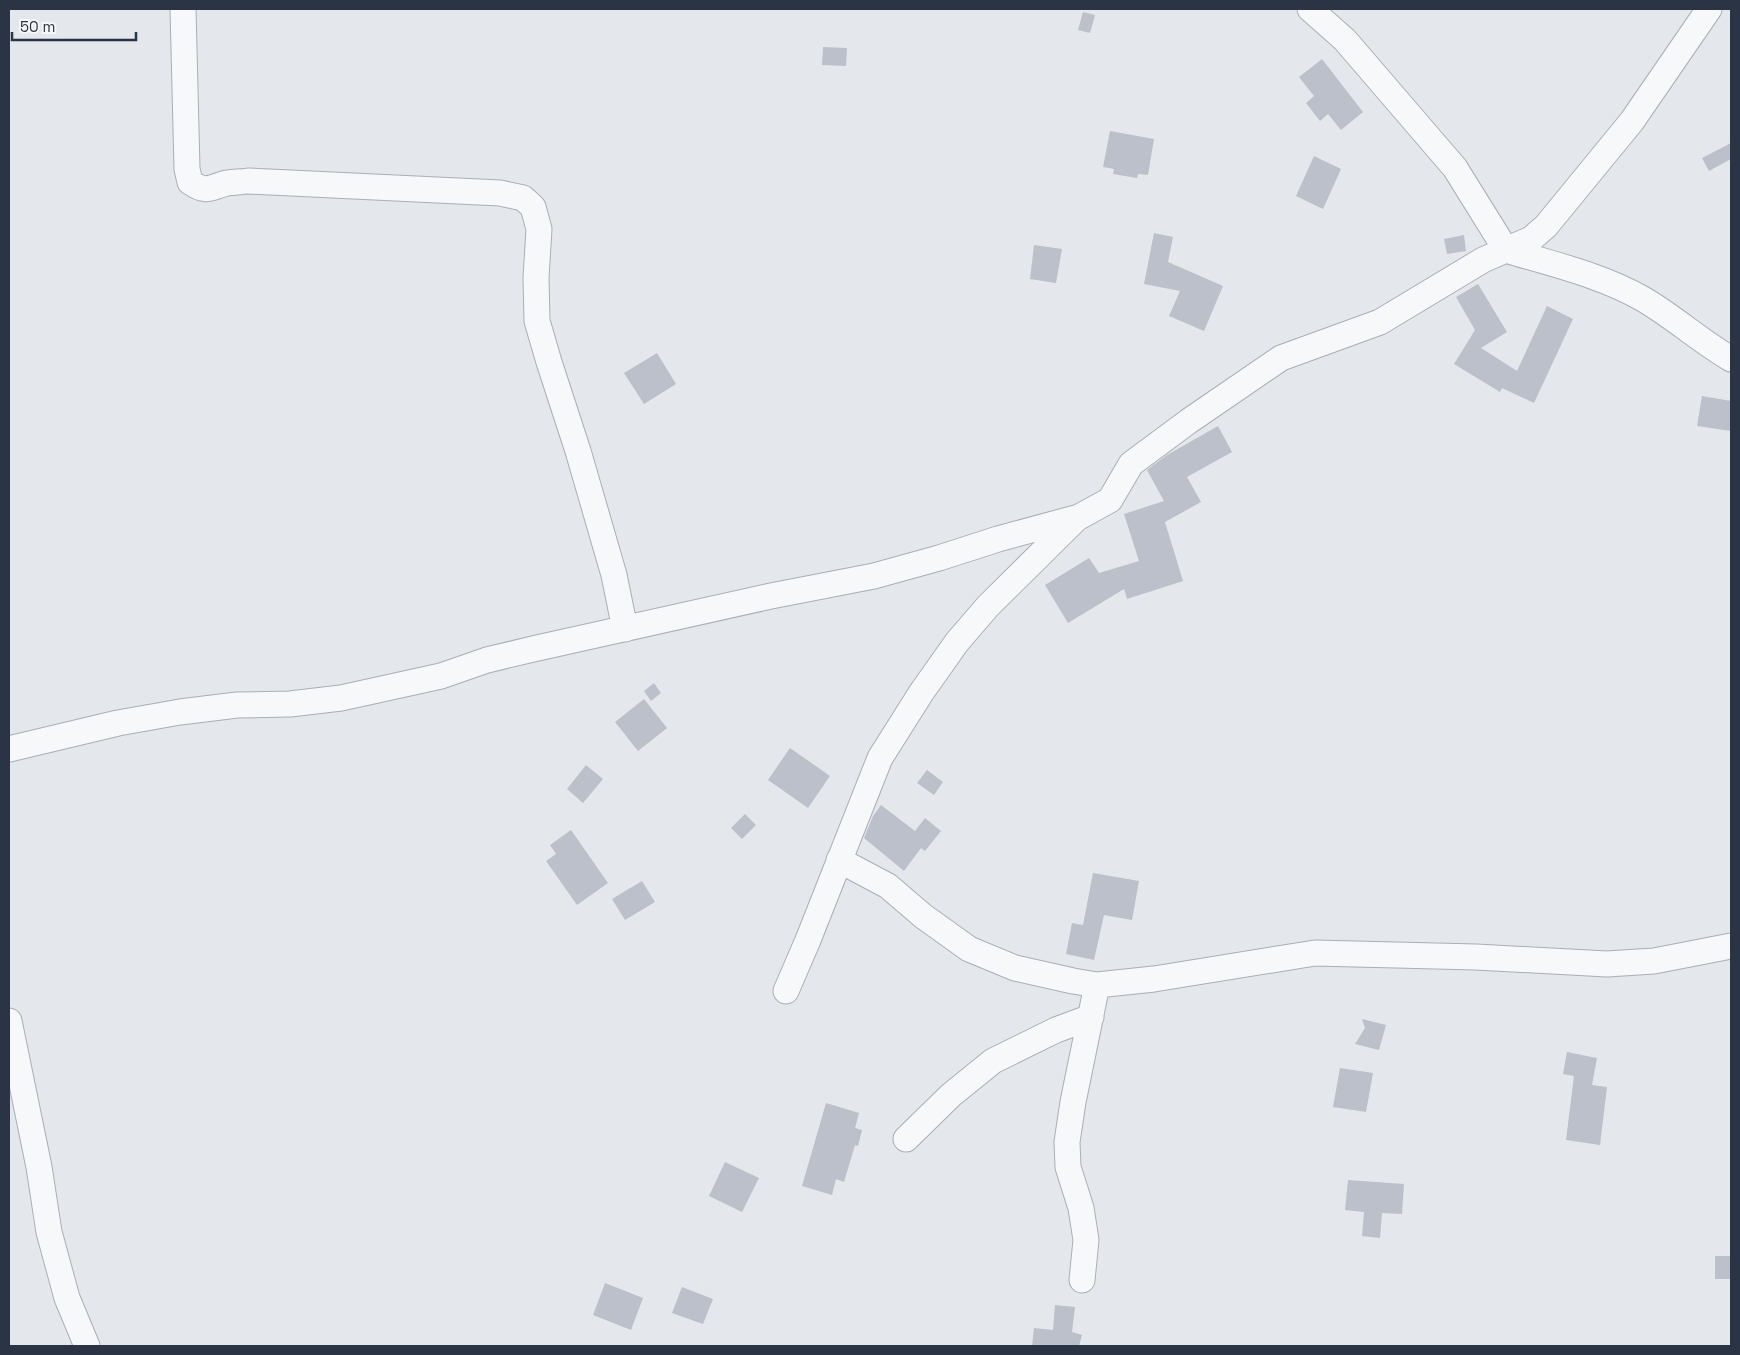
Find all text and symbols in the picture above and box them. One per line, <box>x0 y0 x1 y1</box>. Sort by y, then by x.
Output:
scale bar <box>12 10 136 42</box>
text: 50 m <box>20 17 55 36</box>

